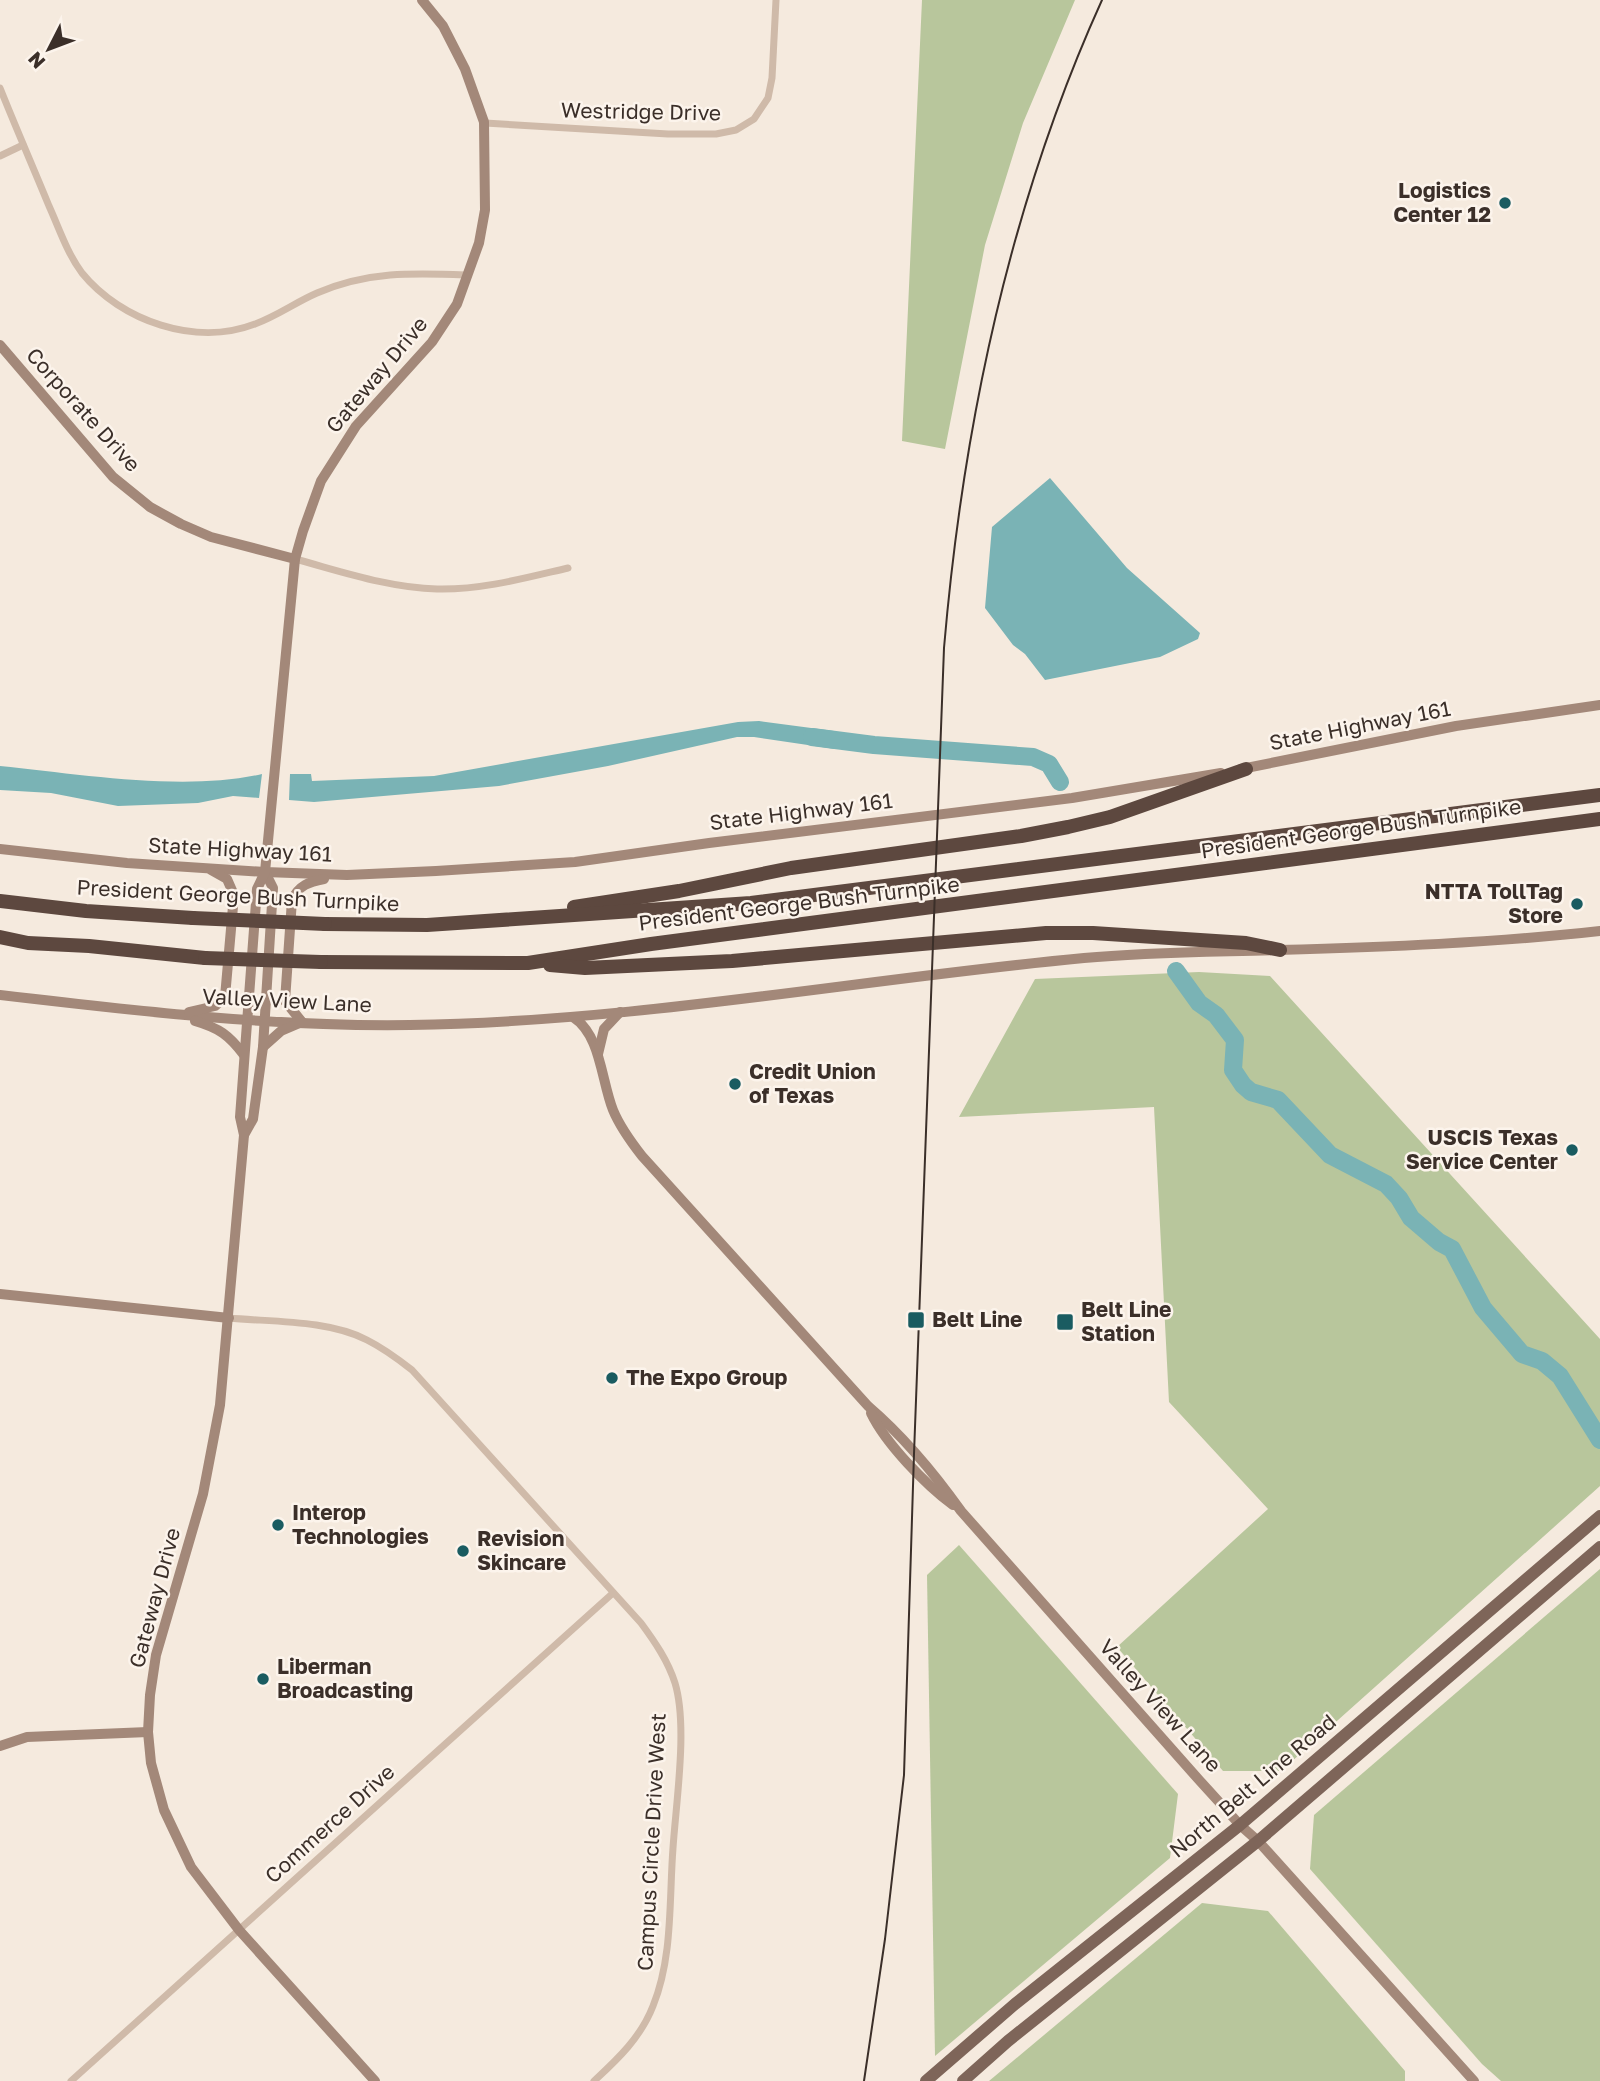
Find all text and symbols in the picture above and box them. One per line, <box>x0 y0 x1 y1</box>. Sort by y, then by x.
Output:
north arrow <box>14 14 84 84</box>
text: N <box>23 48 49 74</box>
street label: Westridge Drive <box>561 97 721 125</box>
place label: Logistics Center 12 <box>1393 177 1491 227</box>
marker: Logistics Center 12 <box>1497 195 1513 211</box>
street label: Gateway Drive <box>320 311 432 438</box>
street label: Corporate Drive <box>21 342 146 477</box>
street label: State Highway 161 <box>1267 695 1453 755</box>
street label: State Highway 161 <box>708 787 894 835</box>
street label: President George Bush Turnpike <box>1199 793 1523 863</box>
street label: State Highway 161 <box>147 831 333 867</box>
street label: President George Bush Turnpike <box>637 870 961 936</box>
street label: President George Bush Turnpike <box>76 874 400 916</box>
place label: NTTA TollTag Store <box>1425 878 1563 928</box>
marker: NTTA TollTag Store <box>1569 896 1585 912</box>
street label: Valley View Lane <box>202 983 372 1017</box>
place label: Credit Union of Texas <box>749 1058 876 1108</box>
marker: Credit Union of Texas <box>727 1076 743 1092</box>
place label: USCIS Texas Service Center <box>1406 1124 1558 1174</box>
marker: USCIS Texas Service Center <box>1564 1142 1580 1158</box>
place label: Belt Line Station <box>1081 1296 1171 1346</box>
place label: Belt Line <box>932 1306 1022 1332</box>
marker: Belt Line <box>906 1310 926 1330</box>
marker: Belt Line Station <box>1055 1312 1075 1332</box>
place label: The Expo Group <box>626 1364 787 1390</box>
marker: The Expo Group <box>604 1370 620 1386</box>
place label: Interop Technologies <box>292 1499 429 1549</box>
marker: Interop Technologies <box>270 1517 286 1533</box>
street label: Gateway Drive <box>123 1525 185 1671</box>
place label: Revision Skincare <box>477 1525 566 1575</box>
marker: Revision Skincare <box>455 1543 471 1559</box>
street label: Valley View Lane <box>1094 1634 1227 1777</box>
place label: Liberman Broadcasting <box>277 1653 413 1703</box>
marker: Liberman Broadcasting <box>255 1671 271 1687</box>
street label: North Belt Line Road <box>1164 1708 1341 1862</box>
street label: Campus Circle Drive West <box>631 1712 671 1972</box>
street label: Commerce Drive <box>259 1758 399 1888</box>

